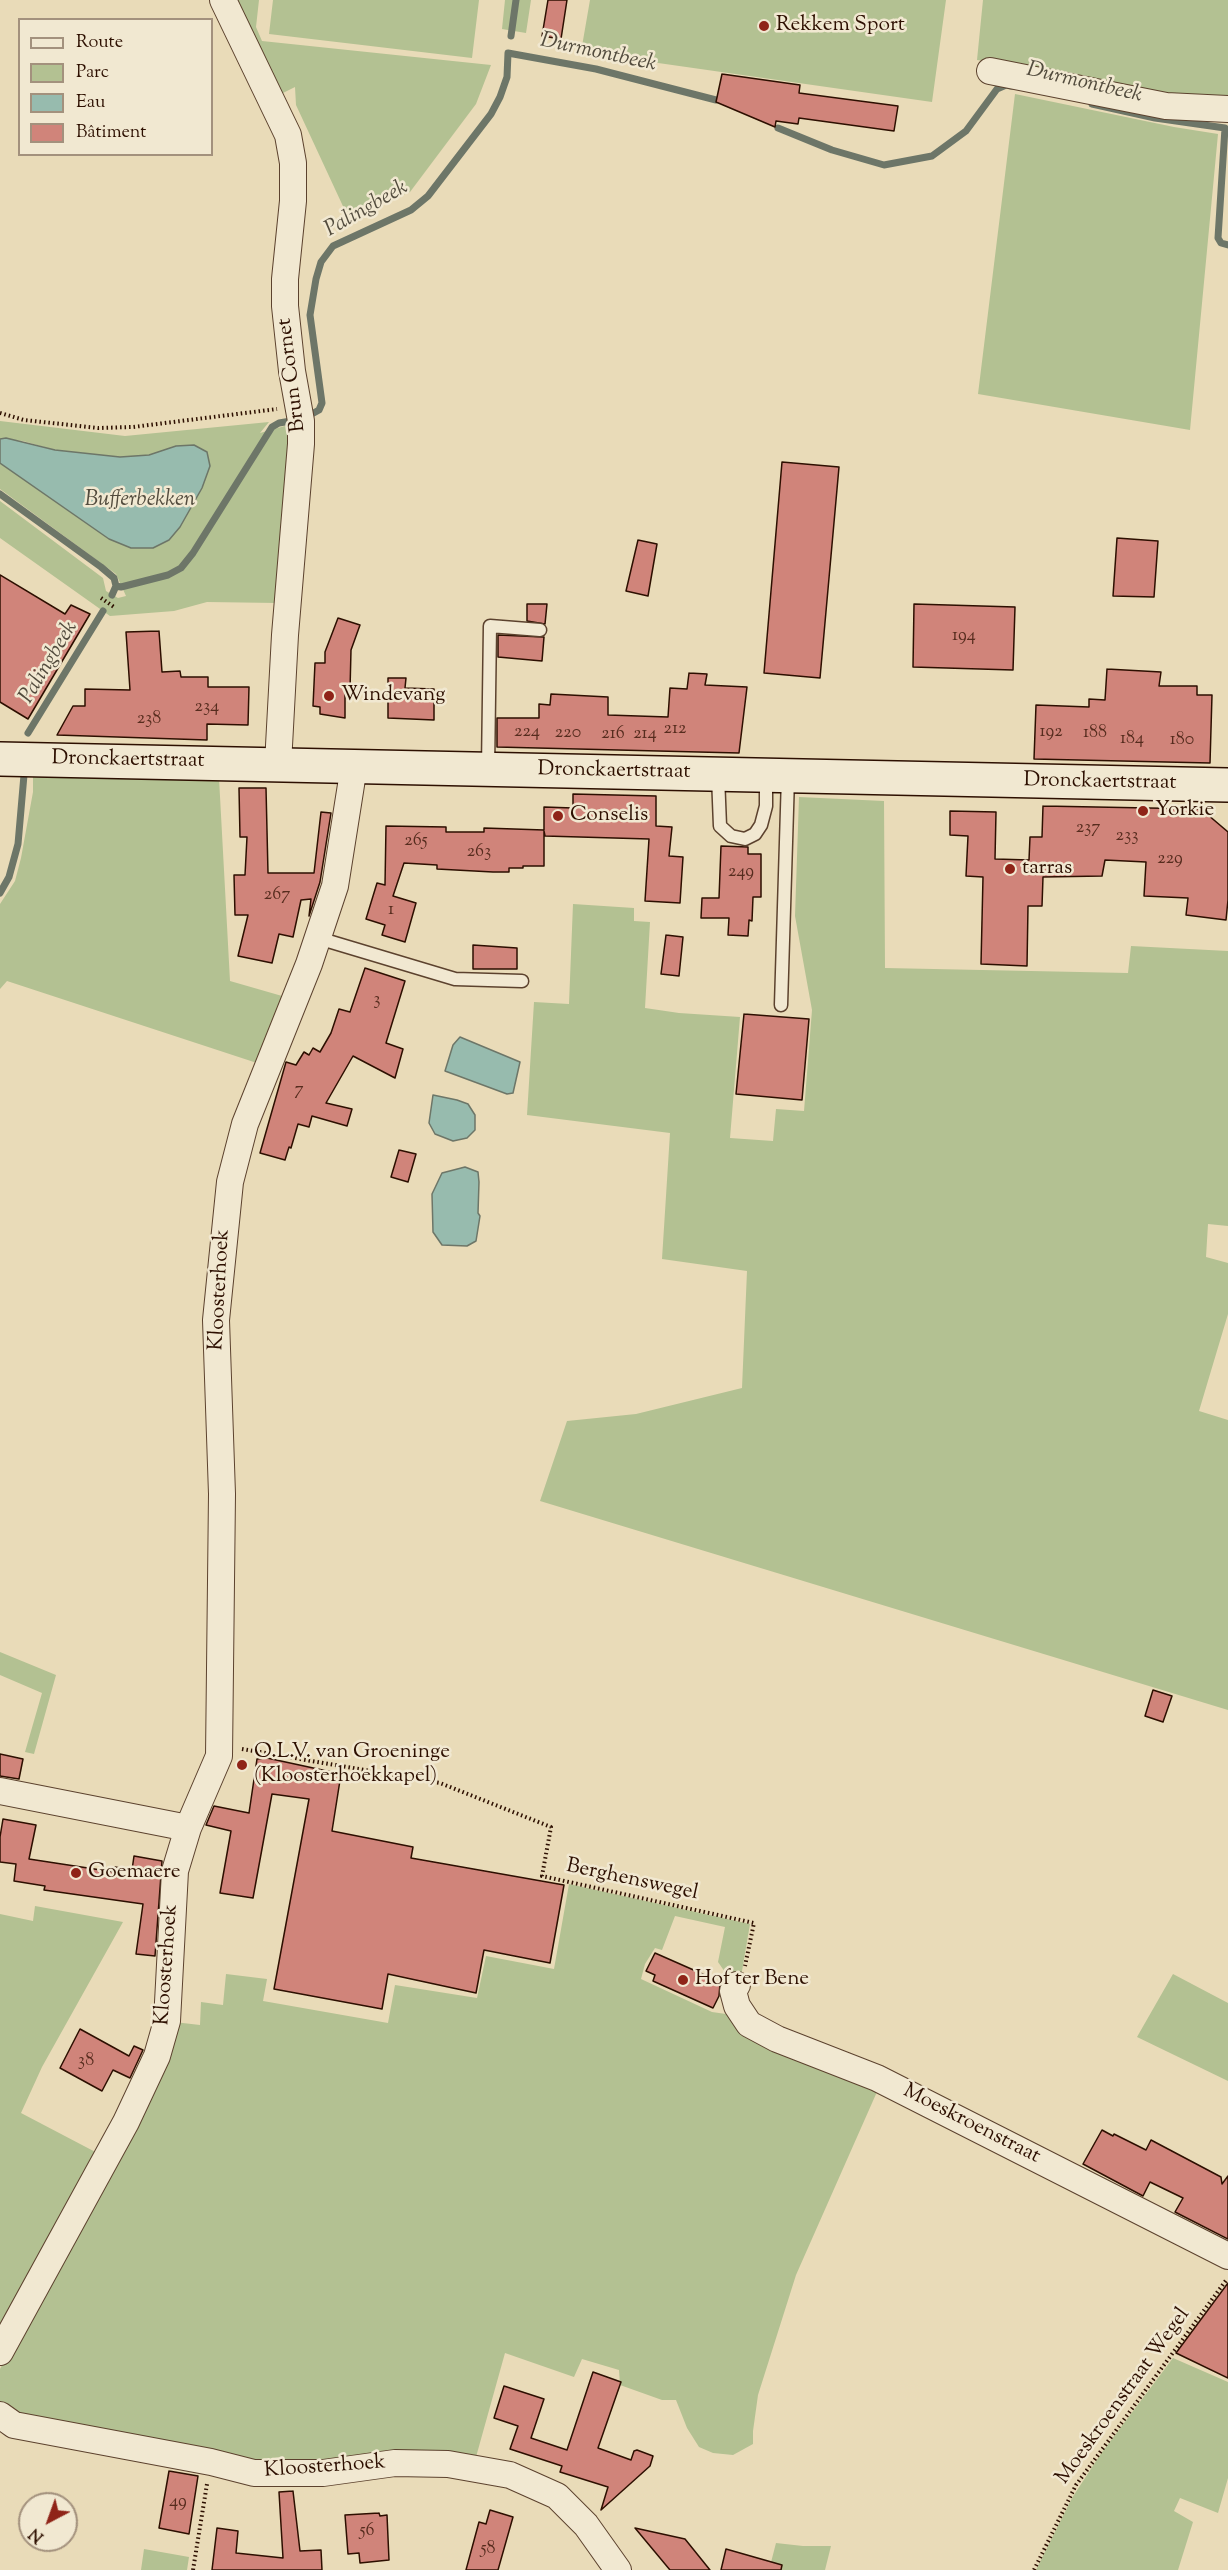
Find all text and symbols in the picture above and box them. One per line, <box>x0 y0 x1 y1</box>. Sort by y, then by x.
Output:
place label: Rekkem Sport <box>776 13 905 39</box>
legend <box>18 18 213 156</box>
marker: Rekkem Sport <box>757 19 771 33</box>
water label: Durmontbeek <box>538 29 658 79</box>
text: Route <box>76 30 123 56</box>
water label: Durmontbeek <box>1024 58 1144 110</box>
text: Parc <box>76 60 109 86</box>
text: Eau <box>76 90 105 116</box>
text: Bâtiment <box>76 120 146 146</box>
water label: Palingbeek <box>321 176 413 244</box>
street label: Brun Cornet <box>273 316 313 434</box>
water label: Bufferbekken <box>85 488 195 514</box>
water label: Palingbeek <box>15 617 85 709</box>
house number: 194 <box>952 626 976 648</box>
place label: Windevang <box>341 683 445 709</box>
marker: Windevang <box>322 689 336 703</box>
house number: 234 <box>195 697 219 719</box>
house number: 238 <box>137 709 161 731</box>
house number: 212 <box>664 719 686 741</box>
house number: 224 <box>514 722 540 744</box>
house number: 192 <box>1039 722 1063 744</box>
house number: 220 <box>555 723 581 745</box>
house number: 188 <box>1083 723 1107 745</box>
house number: 216 <box>601 724 625 746</box>
house number: 214 <box>633 724 657 746</box>
house number: 184 <box>1120 729 1144 751</box>
house number: 180 <box>1170 730 1194 752</box>
street label: Dronckaertstraat <box>51 747 205 775</box>
street label: Dronckaertstraat <box>537 758 691 786</box>
street label: Dronckaertstraat <box>1023 769 1177 797</box>
place label: Yorkie <box>1155 798 1214 824</box>
place label: Conselis <box>570 803 648 829</box>
marker: Yorkie <box>1136 804 1150 818</box>
marker: Conselis <box>551 809 565 823</box>
house number: 237 <box>1076 818 1100 840</box>
house number: 233 <box>1116 826 1138 848</box>
house number: 265 <box>404 831 428 853</box>
house number: 263 <box>467 842 491 864</box>
house number: 229 <box>1157 849 1183 871</box>
place label: tarras <box>1022 856 1072 882</box>
house number: 249 <box>728 862 754 884</box>
marker: tarras <box>1003 862 1017 876</box>
house number: 267 <box>264 885 290 907</box>
house number: 1 <box>388 900 394 922</box>
house number: 3 <box>373 990 381 1012</box>
house number: 7 <box>294 1080 304 1102</box>
street label: Kloosterhoek <box>205 1229 237 1351</box>
place label: O.L.V. van Groeninge (Kloosterhoekkapel) <box>254 1740 450 1790</box>
marker: O.L.V. van Groeninge (Kloosterhoekkapel) <box>235 1758 249 1772</box>
street label: Berghenswegel <box>564 1855 700 1907</box>
place label: Goemaere <box>88 1860 181 1886</box>
marker: Goemaere <box>69 1866 83 1880</box>
street label: Kloosterhoek <box>151 1903 185 2027</box>
place label: Hof ter Bene <box>695 1967 809 1993</box>
marker: Hof ter Bene <box>676 1973 690 1987</box>
house number: 38 <box>78 2051 94 2073</box>
street label: Moeskroenstraat <box>898 2080 1044 2170</box>
street label: Moeskroenstraat Wegel <box>1052 2304 1196 2490</box>
street label: Kloosterhoek <box>263 2451 387 2485</box>
north arrow <box>18 2492 78 2552</box>
house number: 49 <box>169 2492 187 2514</box>
house number: 56 <box>359 2521 375 2543</box>
text: N <box>25 2522 50 2547</box>
house number: 58 <box>480 2539 496 2561</box>

